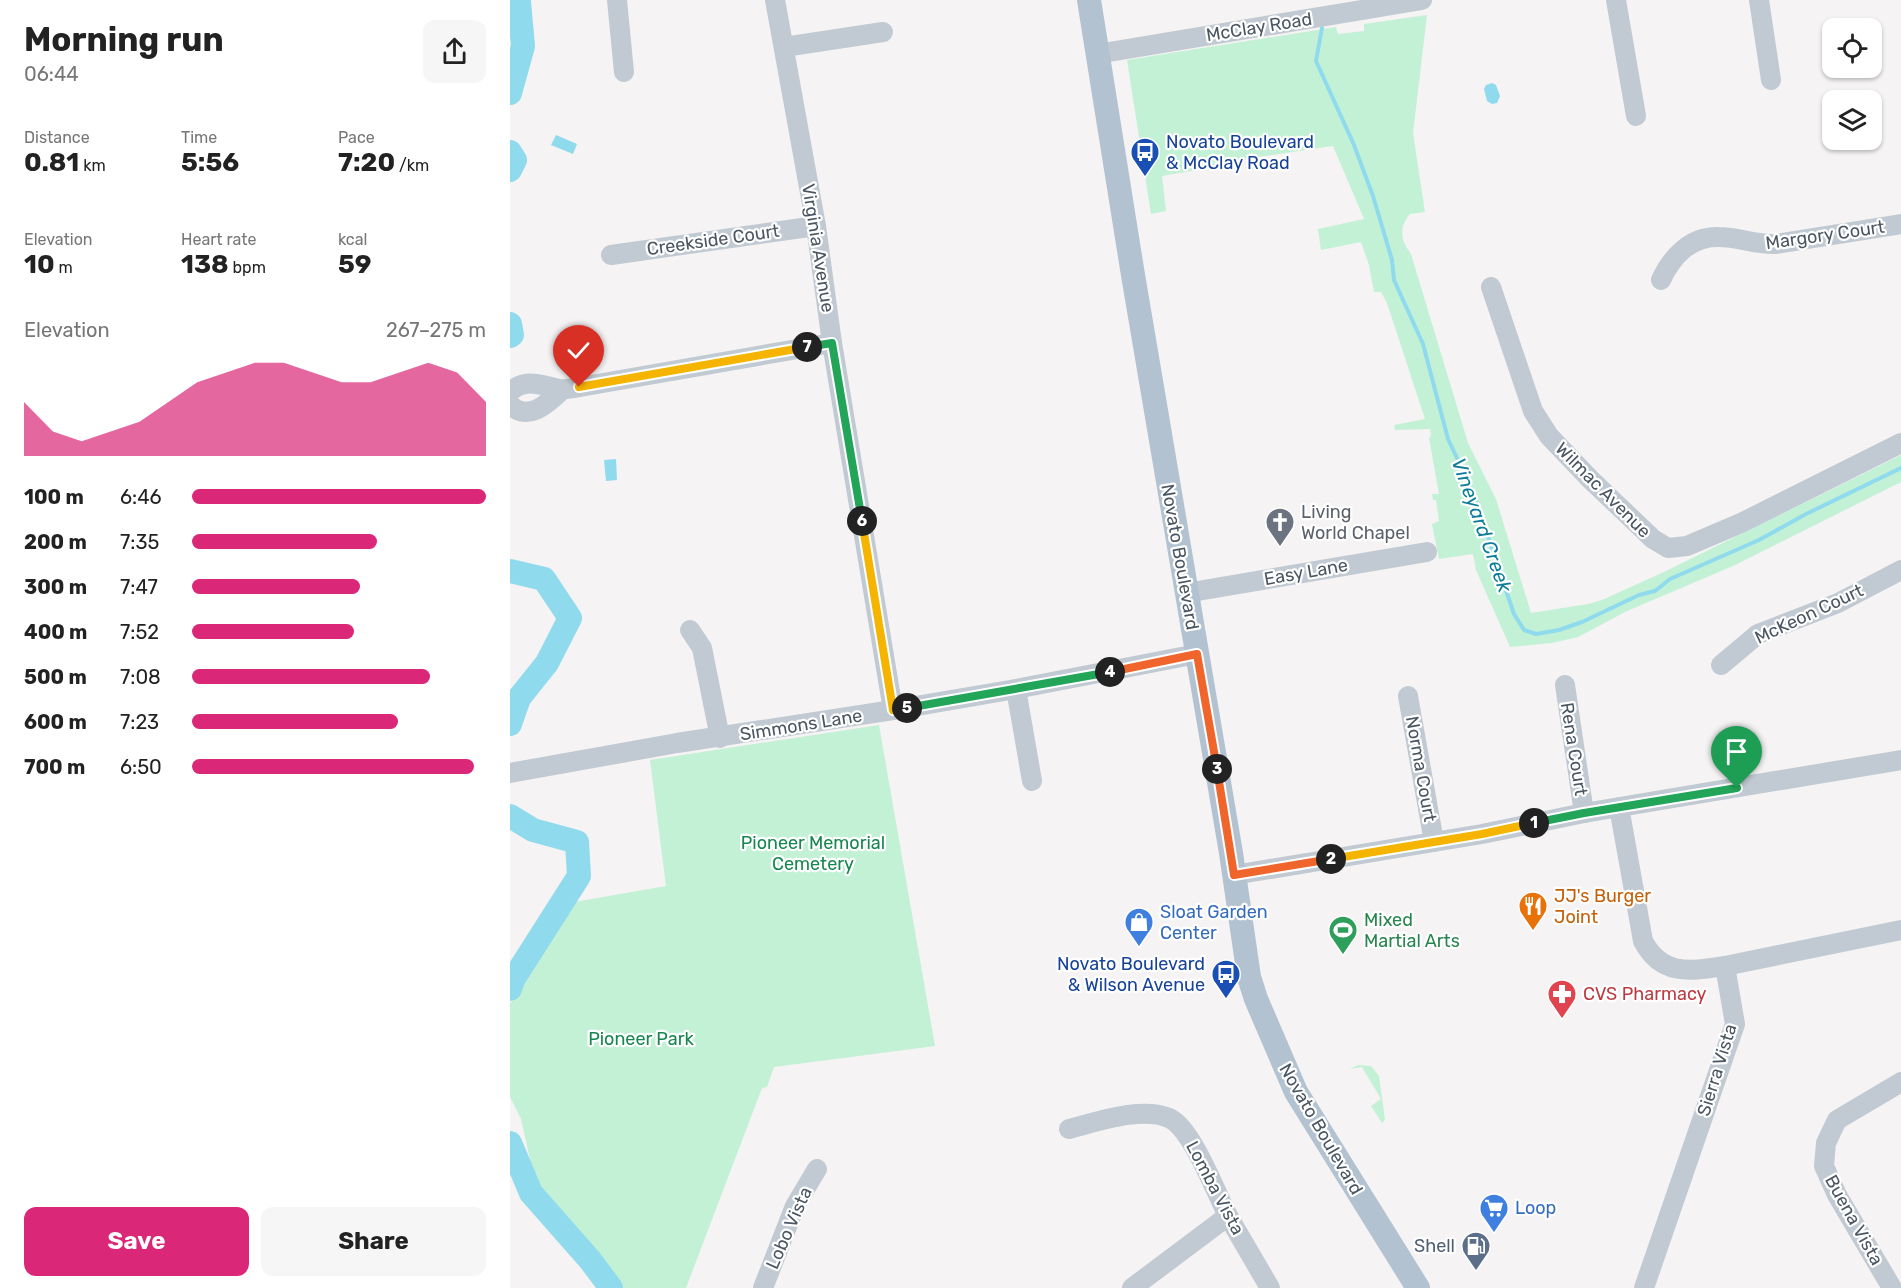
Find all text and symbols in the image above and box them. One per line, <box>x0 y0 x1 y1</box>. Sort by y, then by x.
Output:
street label: McClay Road <box>1205 8 1313 46</box>
map controls <box>1822 18 1882 150</box>
button: locate <box>1822 18 1882 78</box>
text: Morning run <box>24 20 224 59</box>
button: share <box>423 20 486 83</box>
text: 06:44 <box>24 62 79 86</box>
button: layers <box>1822 90 1882 150</box>
text: Distance <box>24 128 90 147</box>
text: Time <box>181 128 217 147</box>
text: Pace <box>338 128 375 147</box>
place label: Novato Boulevard & McClay Road <box>1166 131 1314 174</box>
bus stop icon: Novato Boulevard & McClay Road <box>1129 136 1161 178</box>
text: 0.81 <box>24 147 79 178</box>
text: 5:56 <box>181 147 239 178</box>
text: 7:20 <box>338 147 395 178</box>
text: km <box>79 156 106 175</box>
text: /km <box>395 156 429 175</box>
street label: Virginia Avenue <box>797 182 839 314</box>
street label: Margory Court <box>1764 216 1886 254</box>
street label: Creekside Court <box>645 220 781 260</box>
text: Elevation <box>24 230 93 249</box>
text: Heart rate <box>181 230 256 249</box>
text: kcal <box>338 230 367 249</box>
text: 10 <box>24 249 55 280</box>
text: 138 <box>181 249 229 280</box>
text: 59 <box>338 249 371 280</box>
text: m <box>55 258 73 277</box>
text: bpm <box>229 258 266 277</box>
text: Elevation <box>24 318 110 342</box>
text: 267–275 m <box>386 318 486 342</box>
pin <box>553 325 604 387</box>
pin: 7 <box>792 332 822 362</box>
icon: check <box>562 334 595 367</box>
text: 7 <box>802 337 812 356</box>
street label: Wilmac Avenue <box>1551 438 1655 542</box>
water label: Vineyard Creek <box>1447 454 1518 596</box>
street label: Novato Boulevard <box>1156 482 1204 632</box>
text: 100 m <box>24 485 84 509</box>
text: 6:46 <box>120 485 162 509</box>
place label: Living World Chapel <box>1301 501 1410 544</box>
pin: 6 <box>847 506 877 536</box>
church icon: Living World Chapel <box>1264 506 1296 548</box>
text: 6 <box>857 511 867 530</box>
text: 200 m <box>24 530 87 554</box>
text: 7:35 <box>120 530 159 554</box>
street label: Easy Lane <box>1262 554 1350 590</box>
text: 300 m <box>24 575 87 599</box>
text: 7:47 <box>120 575 158 599</box>
street label: McKeon Court <box>1751 579 1867 649</box>
text: 400 m <box>24 620 87 644</box>
text: 7:52 <box>120 620 159 644</box>
pin: 4 <box>1095 657 1125 687</box>
text: 4 <box>1105 662 1115 681</box>
text: 500 m <box>24 665 87 689</box>
text: 7:08 <box>120 665 161 689</box>
pin: 5 <box>892 693 922 723</box>
text: 5 <box>902 698 912 717</box>
street label: Rena Court <box>1556 701 1592 797</box>
street label: Simmons Lane <box>738 704 864 746</box>
text: 600 m <box>24 710 87 734</box>
text: 7:23 <box>120 710 159 734</box>
street label: Norma Court <box>1401 714 1441 824</box>
pin <box>1711 726 1762 788</box>
icon: arrive <box>1720 735 1753 768</box>
pin: 3 <box>1202 754 1232 784</box>
text: 700 m <box>24 755 85 779</box>
text: 6:50 <box>120 755 162 779</box>
text: 3 <box>1212 759 1222 778</box>
pin: 1 <box>1519 808 1549 838</box>
text: 1 <box>1530 813 1538 832</box>
park label: Pioneer Memorial Cemetery <box>741 832 885 875</box>
pin: 2 <box>1316 844 1346 874</box>
text: 2 <box>1326 849 1336 868</box>
place label: JJ's Burger Joint <box>1554 885 1651 928</box>
restaurant icon: JJ's Burger Joint <box>1517 890 1549 932</box>
place label: Sloat Garden Center <box>1160 901 1268 944</box>
shop icon: Sloat Garden Center <box>1123 906 1155 948</box>
place label: Mixed Martial Arts <box>1364 909 1460 952</box>
sports icon: Mixed Martial Arts <box>1327 914 1359 956</box>
place label: Novato Boulevard & Wilson Avenue <box>1057 953 1205 996</box>
bus stop icon: Novato Boulevard & Wilson Avenue <box>1210 958 1242 1000</box>
pharmacy icon: CVS Pharmacy <box>1546 978 1578 1020</box>
place label: CVS Pharmacy <box>1583 983 1707 1005</box>
street label: Sierra Vista <box>1693 1021 1741 1119</box>
park label: Pioneer Park <box>588 1028 695 1050</box>
street label: Novato Boulevard <box>1274 1059 1368 1199</box>
street label: Lomba Vista <box>1181 1137 1249 1239</box>
street label: Buena Vista <box>1820 1171 1888 1269</box>
street label: Lobo Vista <box>761 1184 817 1272</box>
supermarket icon: Loop <box>1478 1192 1510 1234</box>
place label: Loop <box>1515 1197 1556 1219</box>
button: Save <box>24 1207 249 1276</box>
button: Share <box>261 1207 486 1276</box>
fuel station icon: Shell <box>1460 1230 1492 1272</box>
place label: Shell <box>1414 1235 1455 1257</box>

